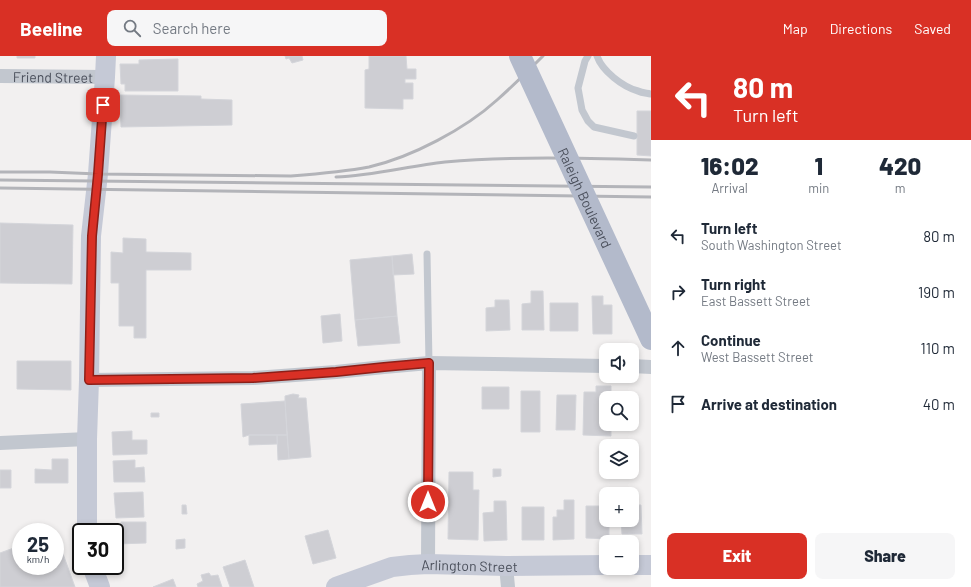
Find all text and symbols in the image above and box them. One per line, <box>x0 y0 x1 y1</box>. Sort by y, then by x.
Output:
search box <box>107 10 387 46</box>
text: Beeline <box>20 17 83 40</box>
icon: search <box>121 17 143 39</box>
text: Search here <box>153 19 231 37</box>
text: Map <box>783 20 808 37</box>
text: Directions <box>830 20 892 37</box>
text: Saved <box>914 20 951 37</box>
street label: Friend Street <box>13 68 93 85</box>
text: 80 m <box>733 70 793 104</box>
icon: left <box>667 72 719 124</box>
pin <box>86 88 120 122</box>
icon: arrive <box>92 94 114 116</box>
text: Turn left <box>733 104 799 126</box>
street label: Raleigh Boulevard <box>555 145 616 250</box>
text: 16:02 <box>701 151 759 180</box>
text: 1 <box>815 151 823 180</box>
text: 420 <box>879 151 921 180</box>
text: Arrival <box>711 180 748 196</box>
text: min <box>808 180 829 196</box>
text: m <box>895 180 906 196</box>
text: Turn left <box>701 219 757 237</box>
icon: left <box>667 225 689 247</box>
text: 80 m <box>923 227 955 245</box>
text: South Washington Street <box>701 237 842 253</box>
text: Turn right <box>701 275 766 293</box>
icon: right <box>667 281 689 303</box>
text: 190 m <box>918 283 955 301</box>
text: East Bassett Street <box>701 293 811 309</box>
text: Continue <box>701 331 761 349</box>
icon: ahead <box>667 337 689 359</box>
text: 110 m <box>921 339 955 357</box>
map controls <box>599 343 639 575</box>
button: sound <box>599 343 639 383</box>
text: West Bassett Street <box>701 349 814 365</box>
button: search <box>599 391 639 431</box>
icon: arrive <box>667 393 689 415</box>
text: Arrive at destination <box>701 395 837 413</box>
text: 40 m <box>923 395 955 413</box>
button: layers <box>599 439 639 479</box>
position arrow <box>407 481 449 523</box>
button: + <box>599 487 639 527</box>
speed limit sign: 30 <box>72 523 124 575</box>
text: 25 <box>27 532 49 556</box>
button: Exit <box>667 533 807 579</box>
button: Share <box>815 533 955 579</box>
button: − <box>599 535 639 575</box>
text: km/h <box>27 553 49 565</box>
street label: Arlington Street <box>421 555 518 575</box>

